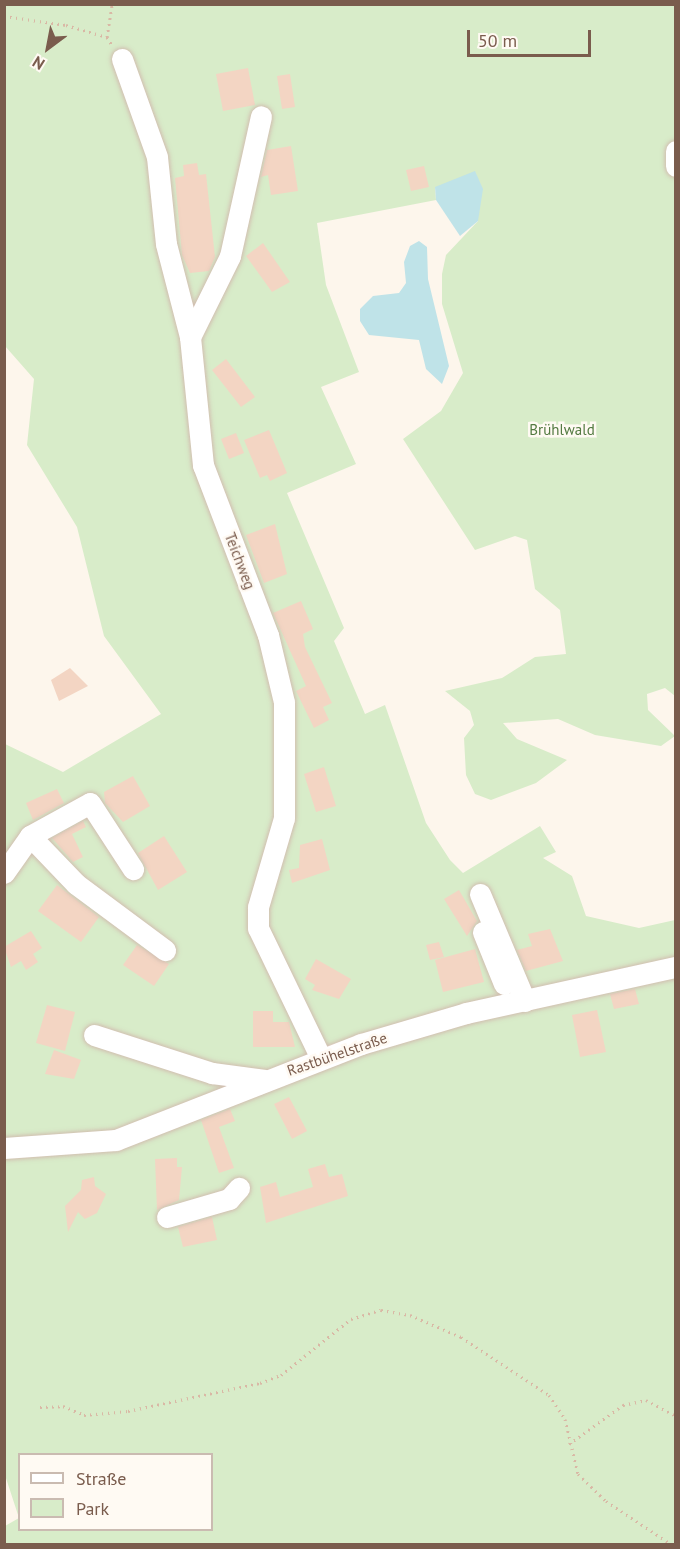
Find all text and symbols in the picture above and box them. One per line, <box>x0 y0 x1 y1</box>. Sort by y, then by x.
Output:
north arrow <box>18 18 78 78</box>
scale bar <box>470 18 594 56</box>
text: 50 m <box>478 29 517 52</box>
text: N <box>29 52 48 75</box>
park label: Brühlwald <box>529 421 595 439</box>
street label: Teichweg <box>221 530 259 592</box>
street label: Rastbühelstraße <box>285 1028 389 1080</box>
legend <box>18 1453 213 1531</box>
text: Straße <box>76 1467 127 1490</box>
text: Park <box>76 1497 109 1520</box>

